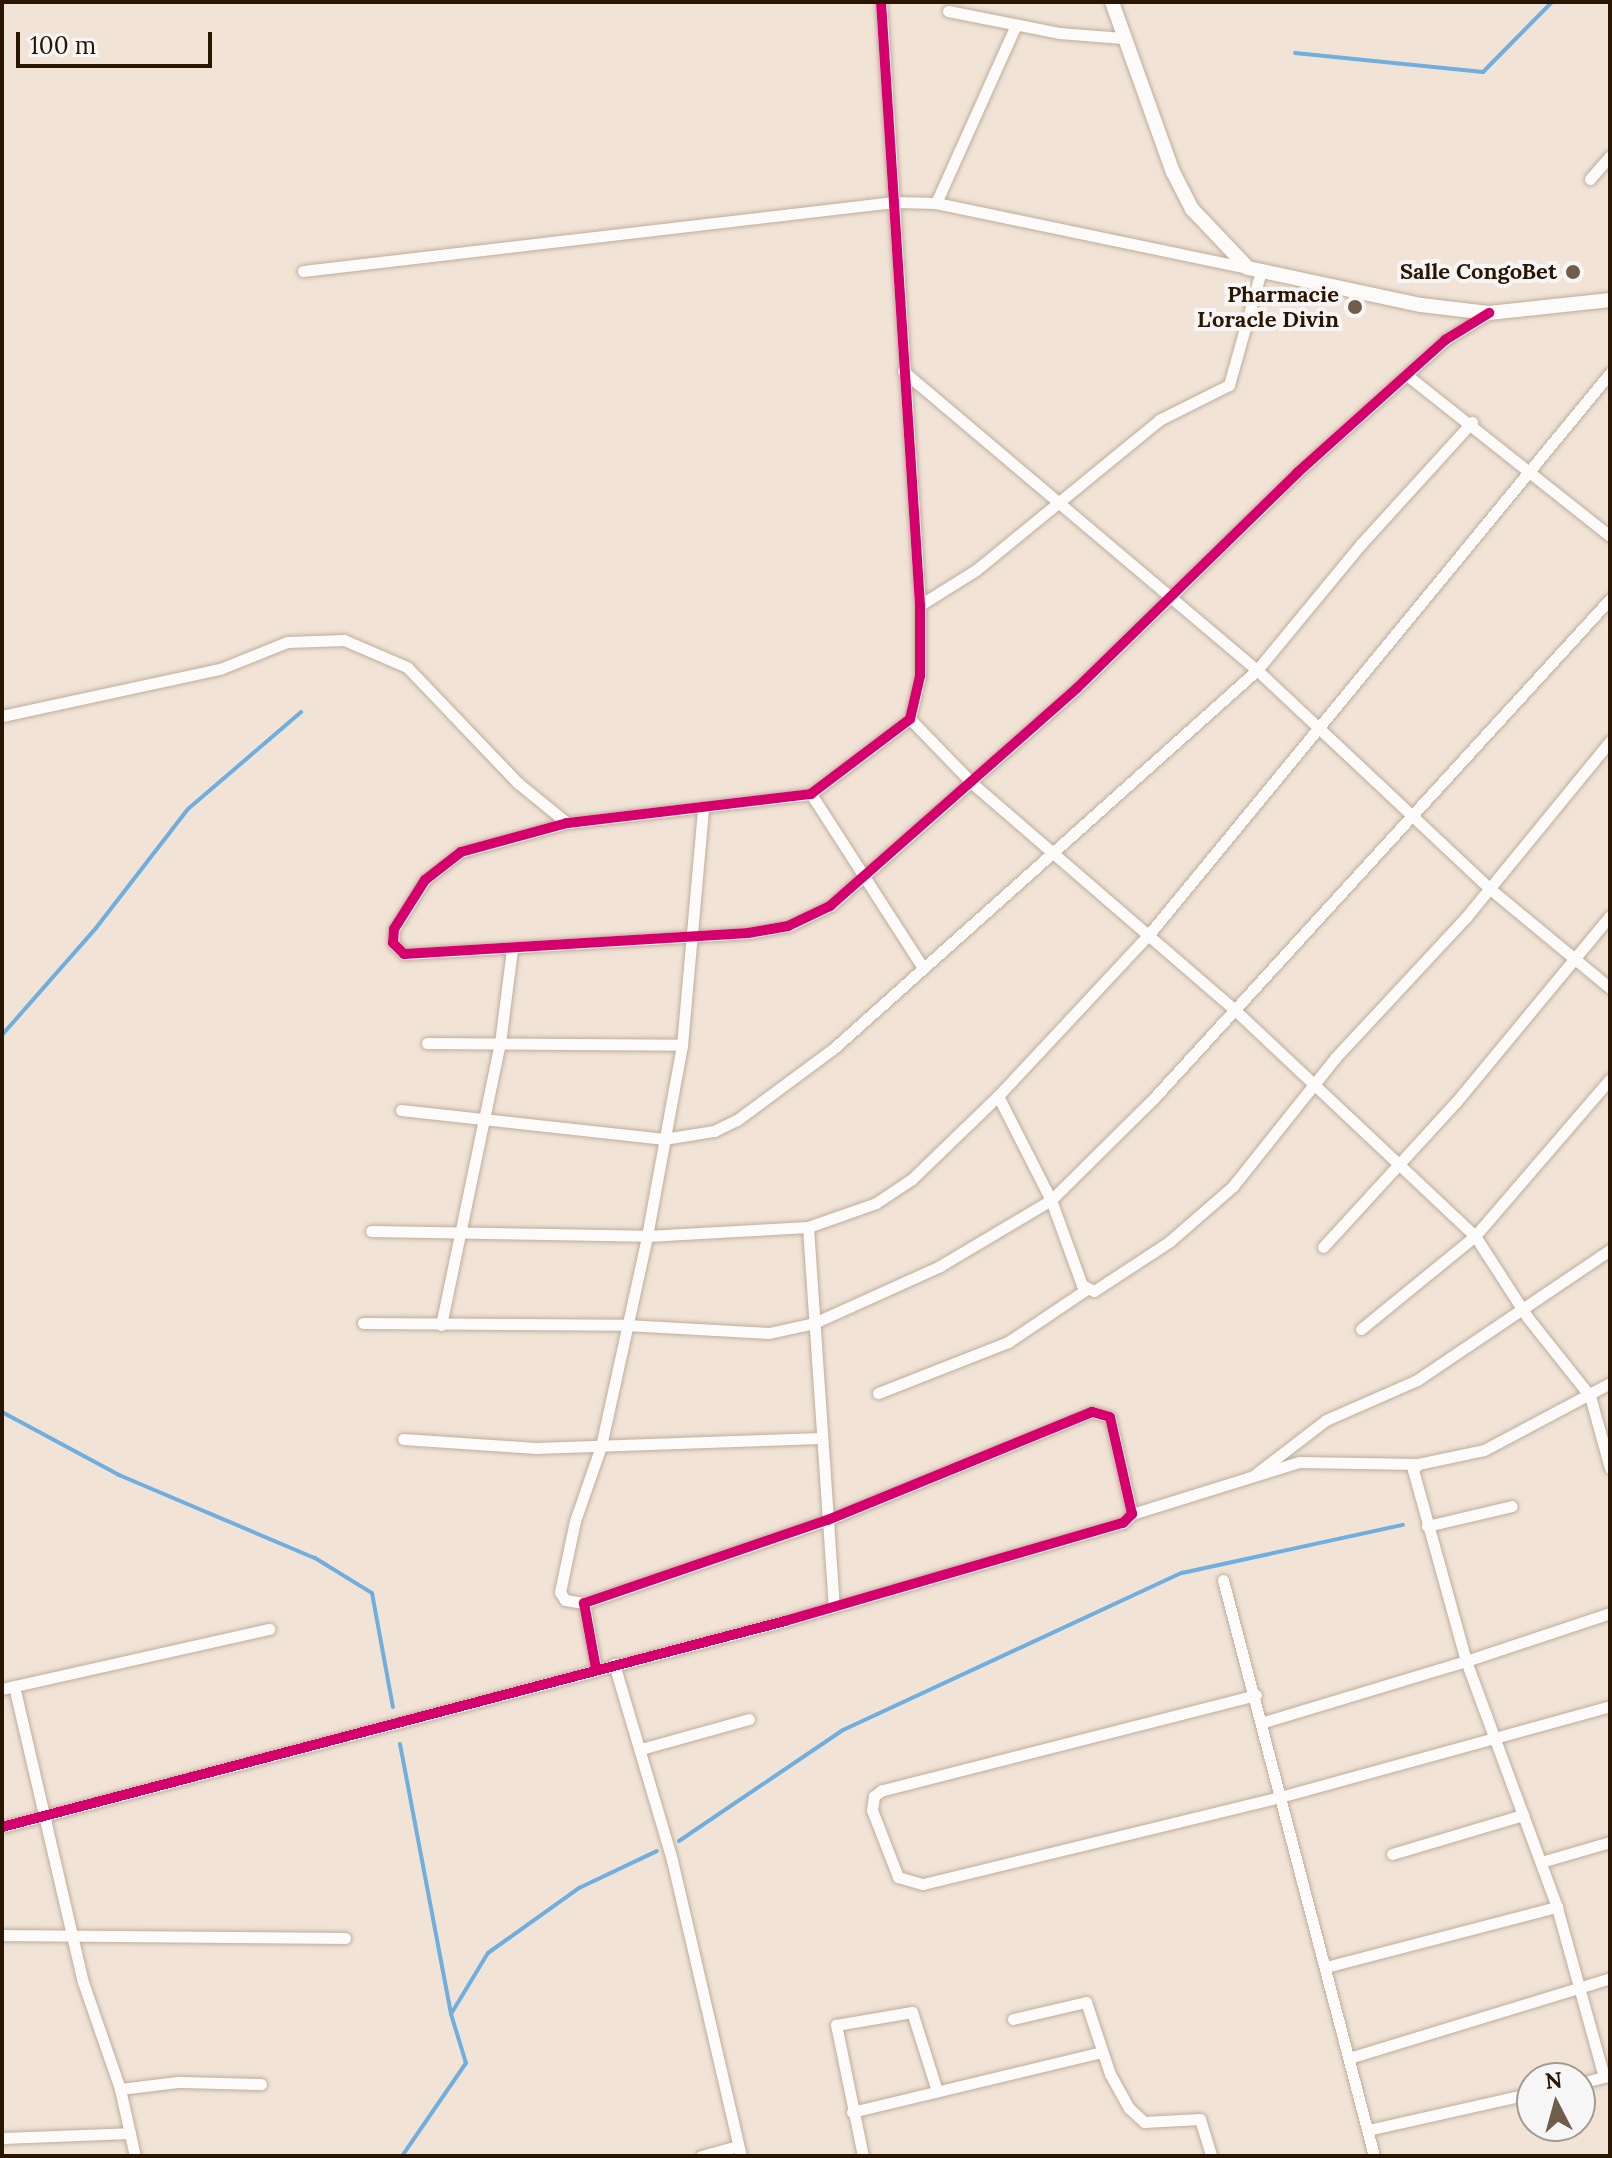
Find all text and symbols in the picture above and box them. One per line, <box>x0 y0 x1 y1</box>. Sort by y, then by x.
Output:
scale bar <box>20 16 216 66</box>
text: 100 m <box>30 30 96 61</box>
place label: Salle CongoBet <box>1400 259 1557 285</box>
marker: Salle CongoBet <box>1564 263 1582 281</box>
place label: Pharmacie L'oracle Divin <box>1197 281 1339 332</box>
marker: Pharmacie L'oracle Divin <box>1346 298 1364 316</box>
north arrow <box>1516 2062 1596 2142</box>
text: N <box>1544 2065 1564 2095</box>

